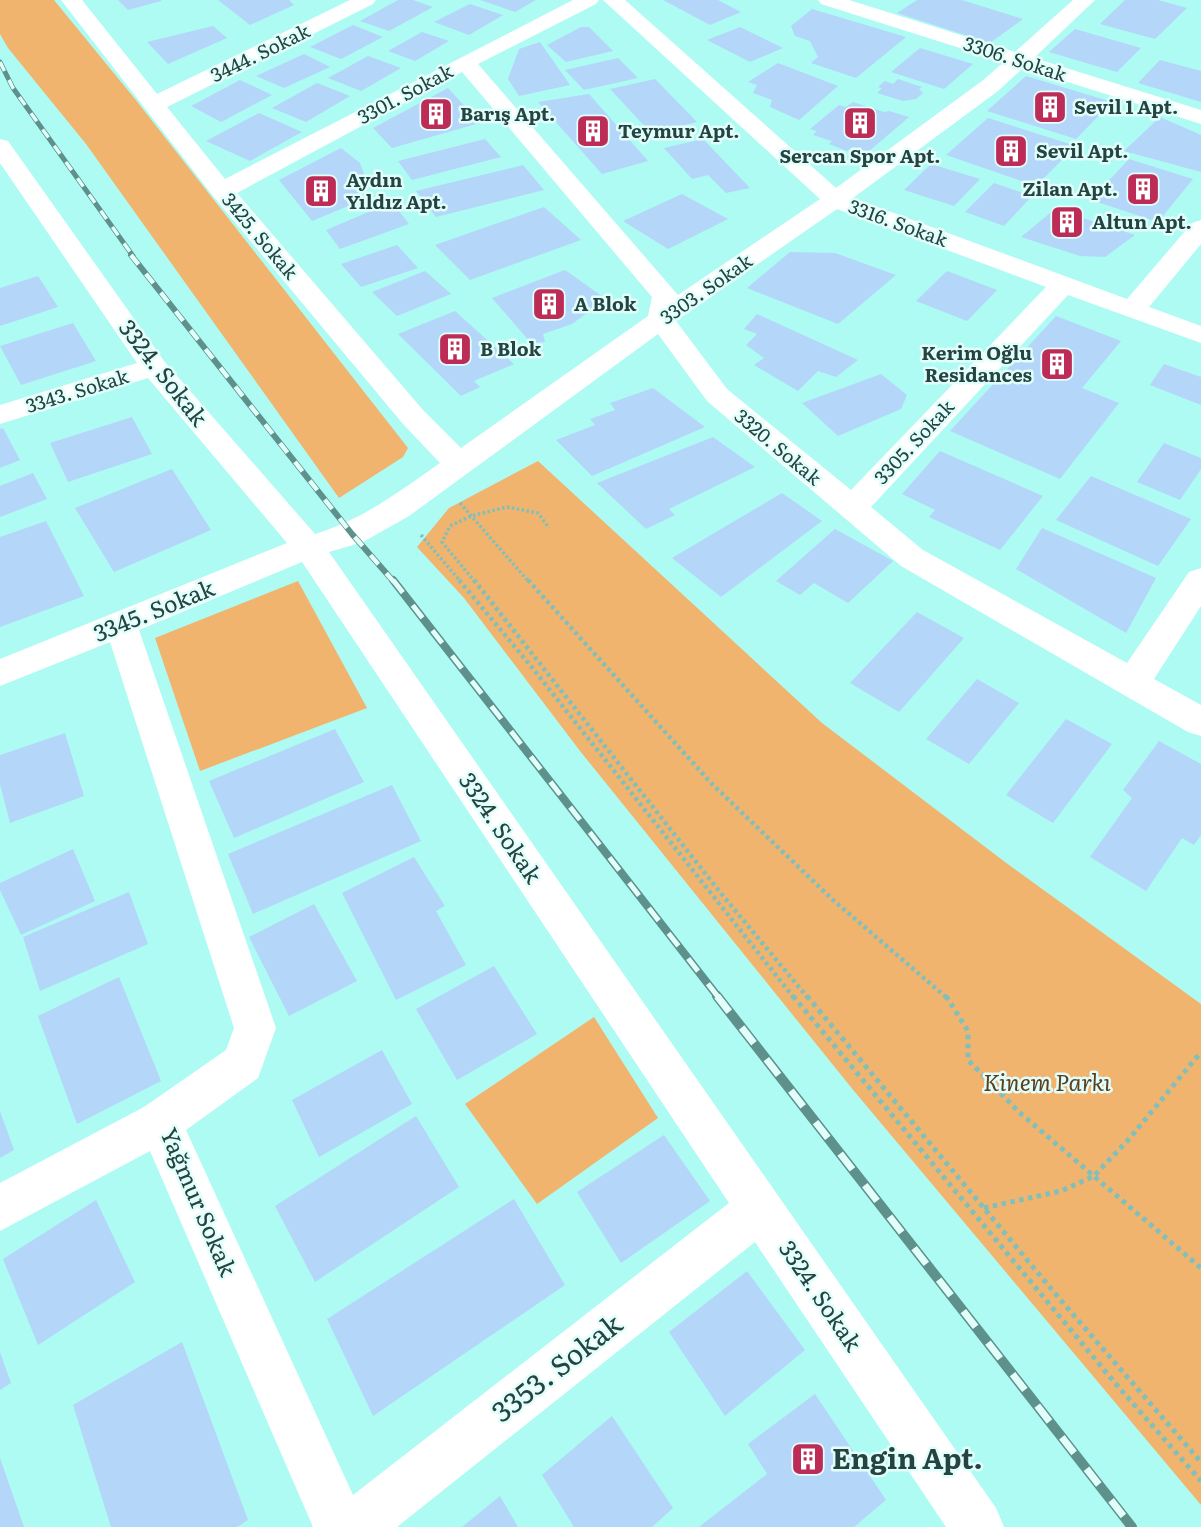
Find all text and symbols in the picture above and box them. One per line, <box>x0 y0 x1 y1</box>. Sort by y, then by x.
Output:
street label: 3444. Sokak <box>205 16 314 88</box>
street label: 3306. Sokak <box>960 28 1071 88</box>
street label: 3301. Sokak <box>352 56 458 130</box>
building icon: Sevil 1 Apt. <box>1031 88 1069 126</box>
place label: Sevil 1 Apt. <box>1074 92 1178 120</box>
building icon: Barış Apt. <box>417 95 455 133</box>
place label: Barış Apt. <box>460 99 555 127</box>
building icon: Sercan Spor Apt. <box>841 104 879 142</box>
building icon: Teymur Apt. <box>574 112 612 150</box>
place label: Teymur Apt. <box>618 116 740 144</box>
building icon: Sevil Apt. <box>992 132 1030 170</box>
place label: Sevil Apt. <box>1036 136 1129 164</box>
place label: Sercan Spor Apt. <box>779 141 941 169</box>
place label: Aydın Yıldız Apt. <box>346 165 447 215</box>
building icon: Zilan Apt. <box>1124 170 1162 208</box>
building icon: Aydın Yıldız Apt. <box>302 172 340 210</box>
place label: Zilan Apt. <box>1022 174 1118 202</box>
street label: 3425. Sokak <box>216 186 306 285</box>
street label: 3316. Sokak <box>845 191 952 253</box>
building icon: Altun Apt. <box>1048 203 1086 241</box>
place label: Altun Apt. <box>1092 207 1192 235</box>
street label: 3303. Sokak <box>654 246 758 330</box>
building icon: A Blok <box>530 285 568 323</box>
place label: A Blok <box>574 289 637 317</box>
street label: 3324. Sokak <box>112 311 218 433</box>
building icon: B Blok <box>436 330 474 368</box>
place label: B Blok <box>480 334 542 362</box>
place label: Kerim Oğlu Residances <box>921 338 1032 388</box>
building icon: Kerim Oğlu Residances <box>1038 345 1076 383</box>
street label: 3343. Sokak <box>22 361 132 419</box>
street label: 3305. Sokak <box>867 393 960 490</box>
street label: 3320. Sokak <box>729 402 828 491</box>
street label: 3345. Sokak <box>88 569 220 649</box>
street label: 3324. Sokak <box>452 765 552 890</box>
park label: Kinem Parkı <box>983 1064 1111 1098</box>
street label: Yağmur Sokak <box>153 1122 247 1282</box>
street label: 3324. Sokak <box>772 1233 872 1358</box>
street label: 3353. Sokak <box>482 1301 631 1431</box>
place label: Engin Apt. <box>832 1436 983 1478</box>
building icon: Engin Apt. <box>789 1440 827 1478</box>

